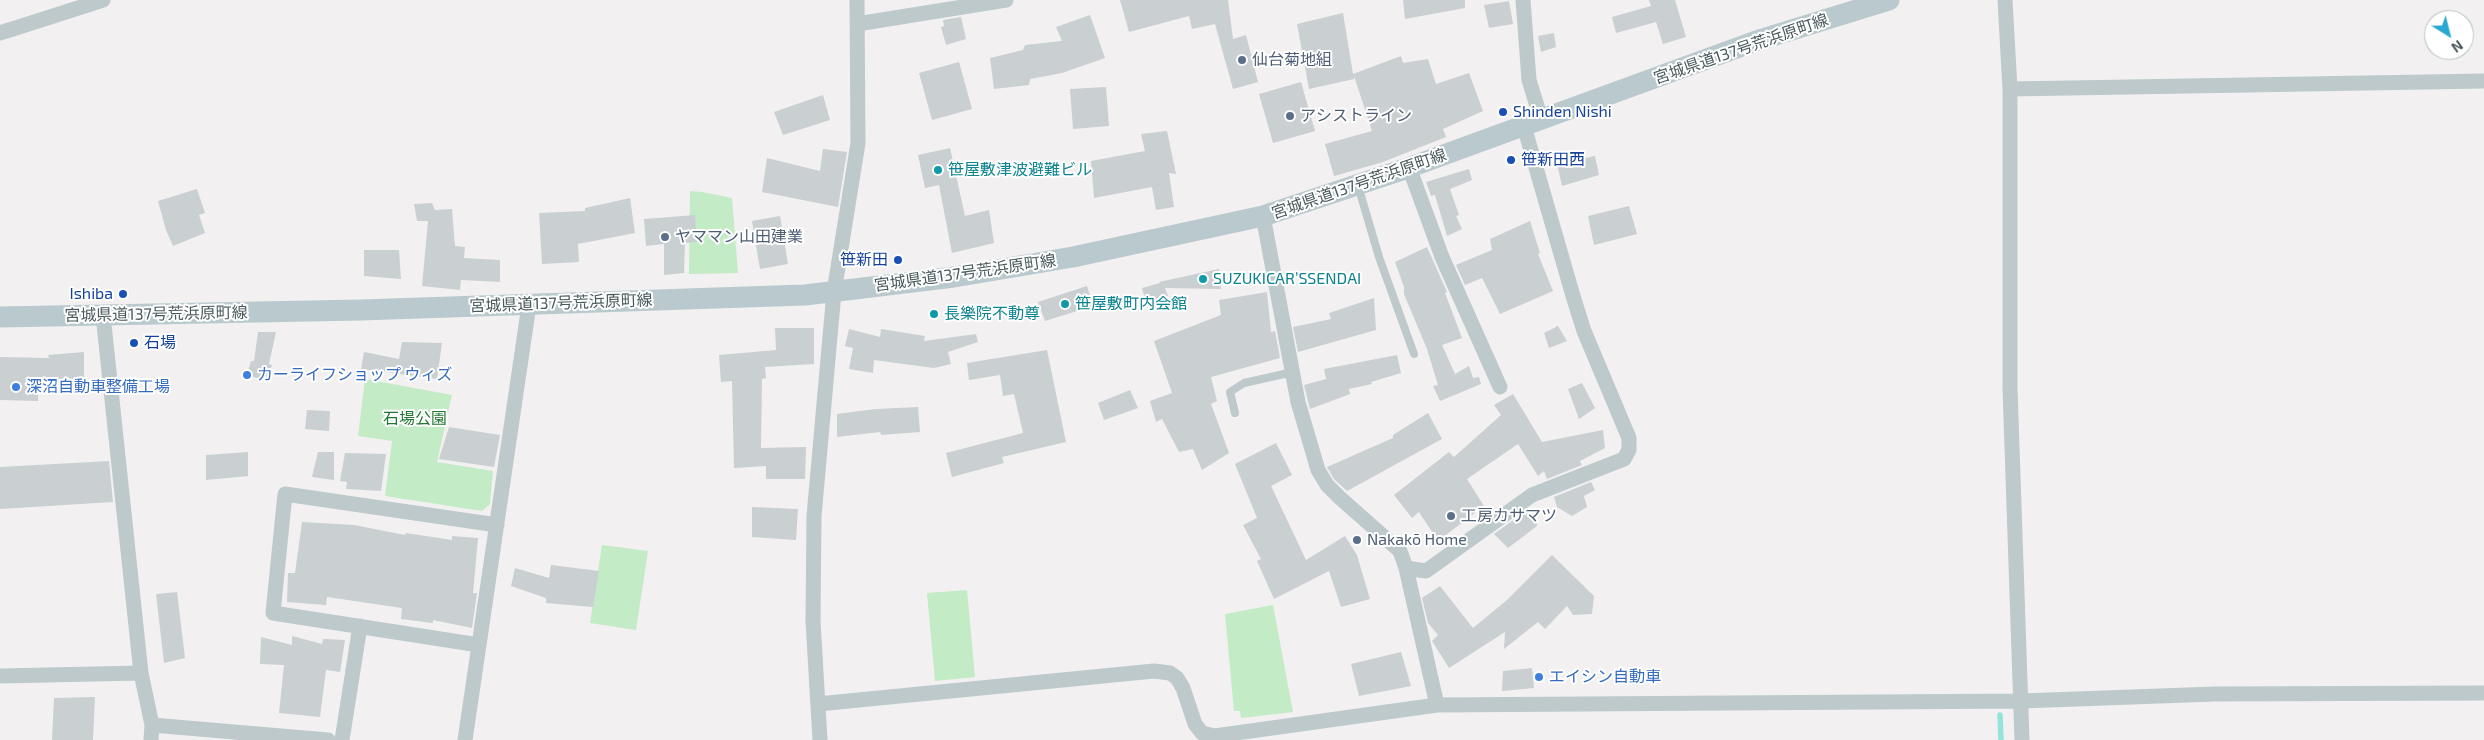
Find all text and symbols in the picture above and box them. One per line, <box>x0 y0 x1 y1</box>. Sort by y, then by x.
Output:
street label: 宮城県道137号荒浜原町線 <box>1651 10 1831 88</box>
north arrow <box>2424 10 2474 60</box>
text: N <box>2448 37 2467 57</box>
place label: 仙台菊地組 <box>1252 50 1332 70</box>
marker: 仙台菊地組 <box>1236 54 1248 66</box>
place label: Shinden Nishi <box>1513 102 1612 122</box>
place label: アシストライン <box>1300 106 1412 126</box>
marker: Shinden Nishi <box>1497 106 1509 118</box>
marker: アシストライン <box>1284 110 1296 122</box>
street label: 宮城県道137号荒浜原町線 <box>1269 145 1449 223</box>
place label: 笹新田西 <box>1521 150 1585 170</box>
marker: 笹新田西 <box>1505 154 1517 166</box>
place label: 笹屋敷津波避難ビル <box>948 160 1092 180</box>
marker: 笹屋敷津波避難ビル <box>932 164 944 176</box>
place label: ヤママン山田建業 <box>675 227 803 247</box>
marker: ヤママン山田建業 <box>659 231 671 243</box>
place label: 笹新田 <box>840 250 888 270</box>
street label: 宮城県道137号荒浜原町線 <box>873 251 1057 295</box>
marker: 笹新田 <box>892 254 904 266</box>
place label: SUZUKICAR’SSENDAI <box>1213 269 1361 289</box>
marker: SUZUKICAR’SSENDAI <box>1197 273 1209 285</box>
place label: Ishiba <box>70 284 113 304</box>
marker: Ishiba <box>117 288 129 300</box>
street label: 宮城県道137号荒浜原町線 <box>469 290 653 316</box>
place label: 笹屋敷町内会館 <box>1075 294 1187 314</box>
marker: 笹屋敷町内会館 <box>1059 298 1071 310</box>
street label: 宮城県道137号荒浜原町線 <box>64 303 248 325</box>
place label: 長樂院不動尊 <box>944 304 1040 324</box>
marker: 長樂院不動尊 <box>928 308 940 320</box>
place label: 石場 <box>144 333 176 353</box>
marker: 石場 <box>128 337 140 349</box>
place label: カーライフショップ ウィズ <box>257 365 453 385</box>
marker: カーライフショップ ウィズ <box>241 369 253 381</box>
place label: 深沼自動車整備工場 <box>26 377 170 397</box>
marker: 深沼自動車整備工場 <box>10 381 22 393</box>
park label: 石場公園 <box>383 409 447 429</box>
place label: 工房カサマツ <box>1461 506 1557 526</box>
marker: 工房カサマツ <box>1445 510 1457 522</box>
place label: Nakakō Home <box>1367 530 1467 550</box>
marker: Nakakō Home <box>1351 534 1363 546</box>
place label: エイシン自動車 <box>1549 667 1661 687</box>
marker: エイシン自動車 <box>1533 671 1545 683</box>

